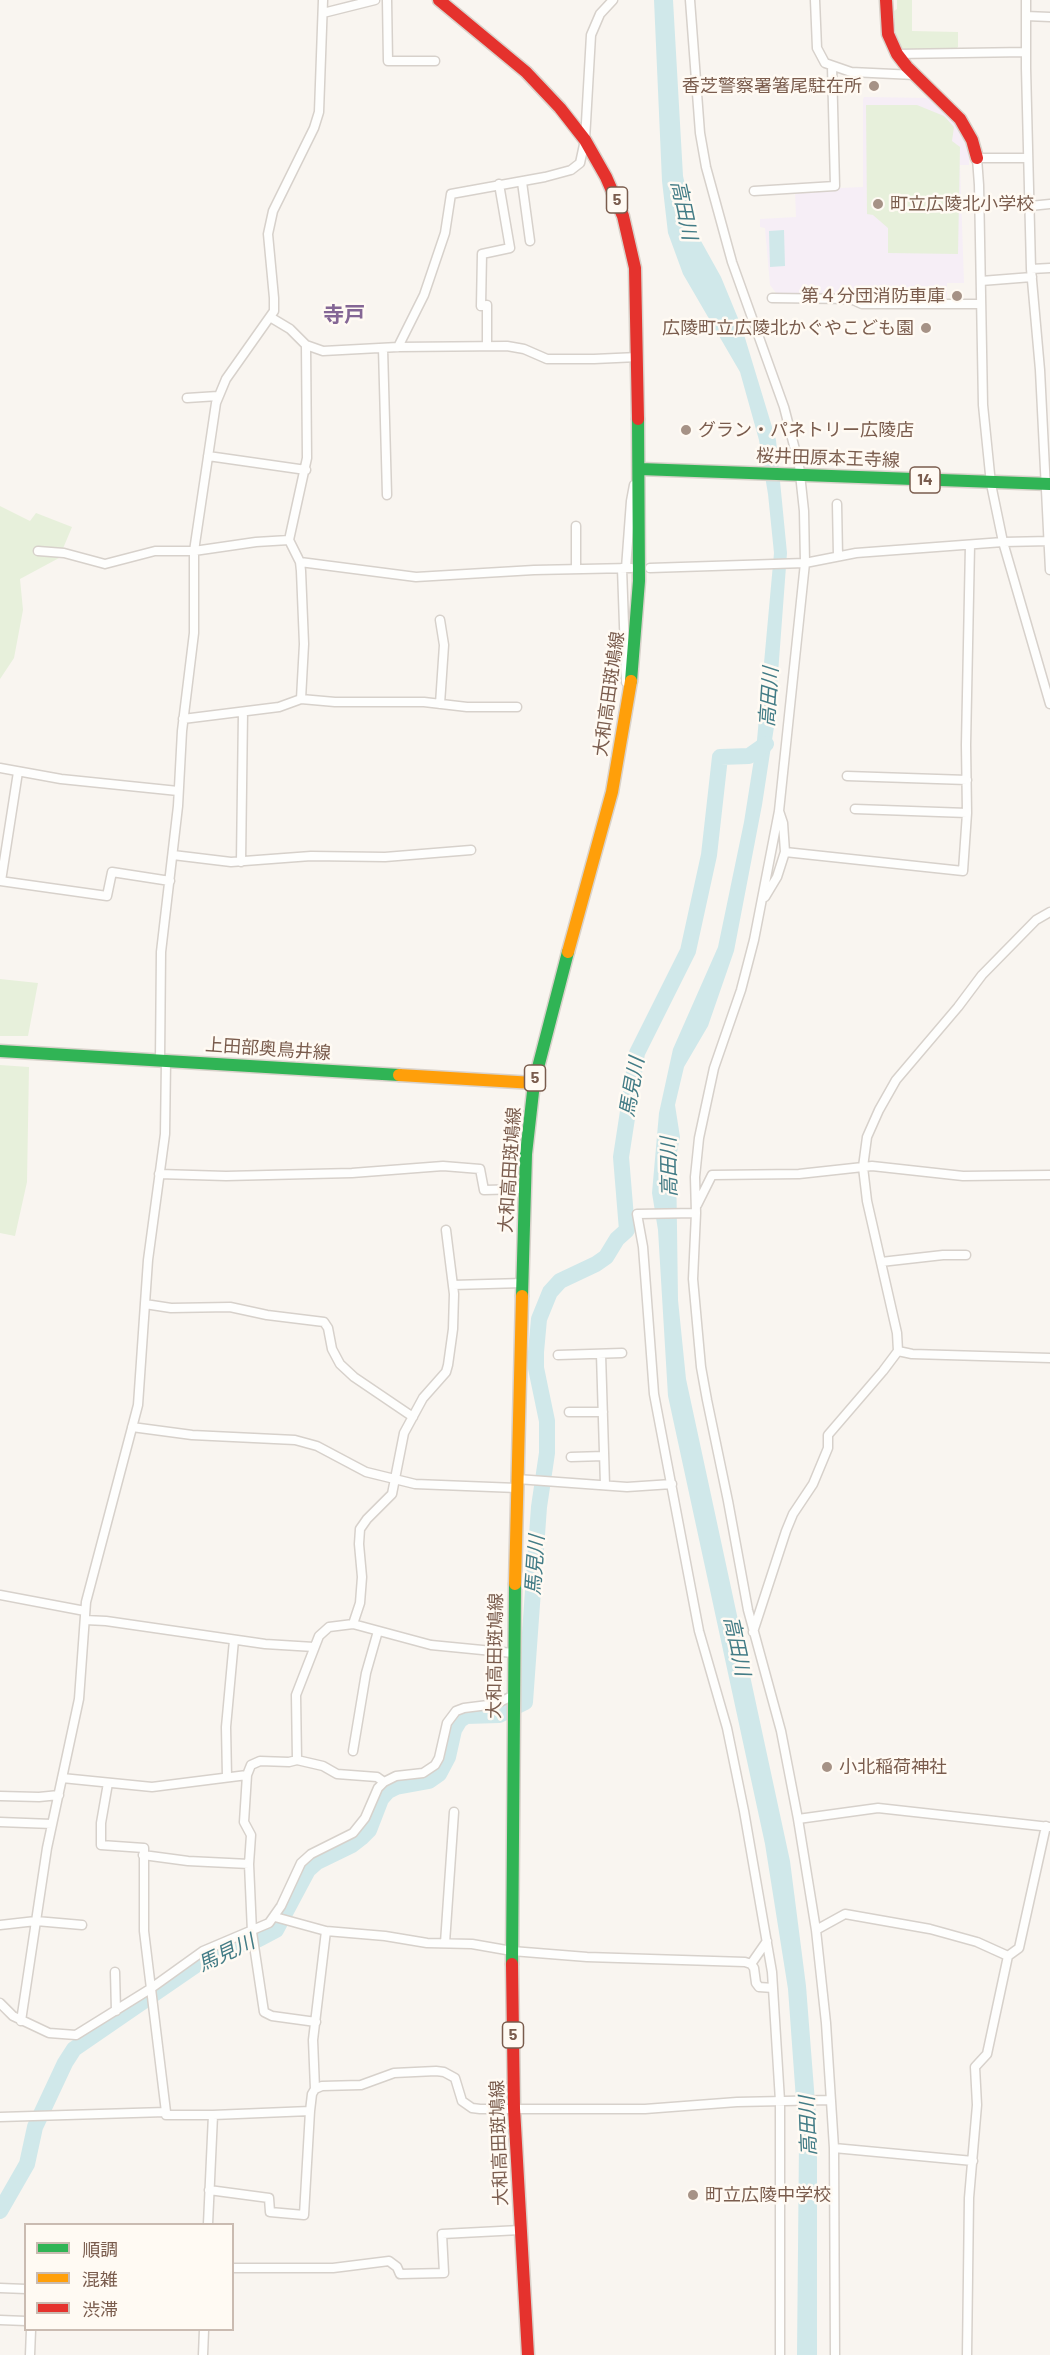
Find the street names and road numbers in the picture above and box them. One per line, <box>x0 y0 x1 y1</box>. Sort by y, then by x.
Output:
road number: 5 <box>606 187 628 213</box>
street label: 桜井田原本王寺線 <box>756 445 900 471</box>
road number: 14 <box>910 467 940 493</box>
street label: 大和高田斑鳩線 <box>590 630 628 758</box>
street label: 上田部奥鳥井線 <box>204 1034 332 1064</box>
road number: 5 <box>524 1065 546 1091</box>
street label: 大和高田斑鳩線 <box>495 1106 525 1234</box>
street label: 大和高田斑鳩線 <box>483 1593 507 1719</box>
road number: 5 <box>502 2022 524 2048</box>
street label: 大和高田斑鳩線 <box>486 2080 512 2206</box>

